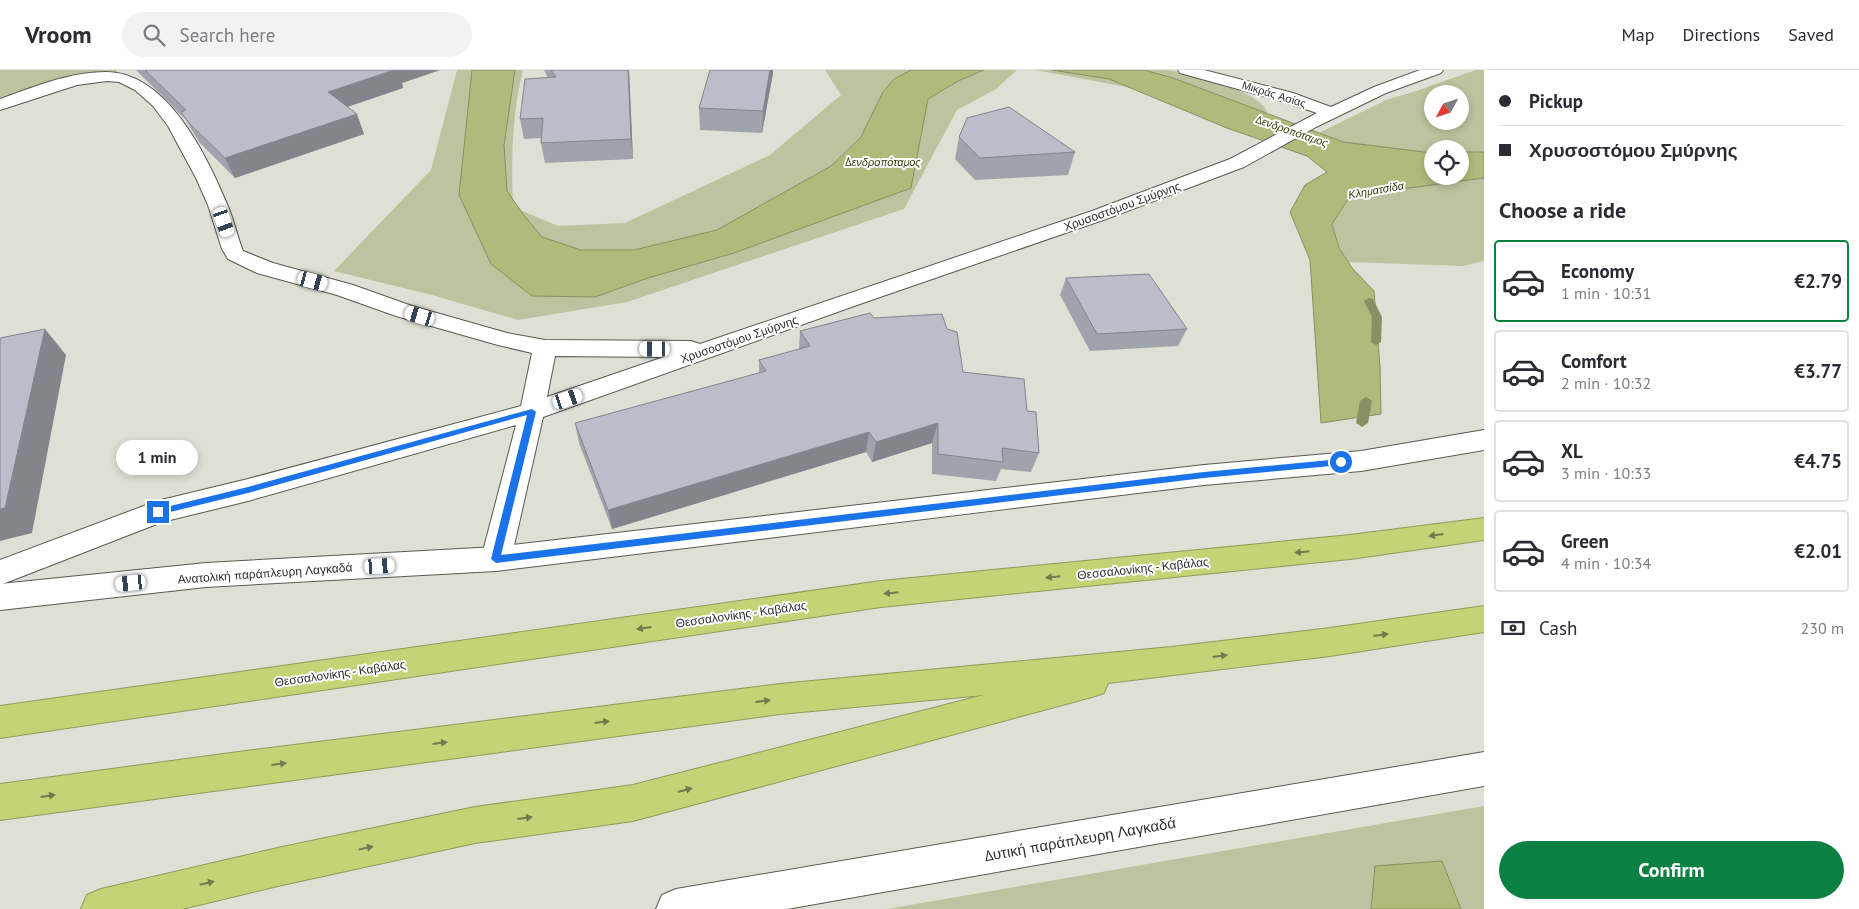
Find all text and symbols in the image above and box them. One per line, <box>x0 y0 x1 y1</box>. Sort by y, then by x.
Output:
search box <box>122 12 472 57</box>
text: Vroom <box>25 19 92 50</box>
icon: search <box>140 21 168 49</box>
text: Search here <box>180 23 275 47</box>
text: Map <box>1622 23 1654 46</box>
text: Directions <box>1682 23 1760 46</box>
text: Saved <box>1788 23 1834 46</box>
street label: Μικράς Ασίας <box>1240 78 1308 110</box>
north arrow <box>1424 85 1469 130</box>
map controls <box>1424 85 1469 185</box>
text: Pickup <box>1529 89 1583 113</box>
water label: Δενδροπόταμος <box>1254 112 1331 150</box>
text: Χρυσοστόμου Σμύρνης <box>1529 138 1738 162</box>
button: locate <box>1424 140 1469 185</box>
water label: Δενδροπόταμος <box>845 155 921 169</box>
street label: Χρυσοστόμου Σμύρνης <box>1062 178 1183 234</box>
water label: Κληματσίδα <box>1347 178 1406 202</box>
text: Choose a ride <box>1499 196 1626 224</box>
car <box>211 205 236 239</box>
icon: car <box>1501 259 1546 304</box>
text: Economy <box>1561 259 1634 283</box>
text: €2.79 <box>1794 269 1842 293</box>
car <box>296 270 329 292</box>
text: 1 min · 10:31 <box>1561 283 1651 303</box>
car <box>403 304 436 328</box>
street label: Χρυσοστόμου Σμύρνης <box>678 312 800 366</box>
car <box>640 342 670 357</box>
icon: car <box>1501 349 1546 394</box>
text: Comfort <box>1561 349 1627 373</box>
text: €3.77 <box>1794 359 1842 383</box>
text: 2 min · 10:32 <box>1561 373 1651 393</box>
car <box>551 387 584 411</box>
icon: car <box>1501 439 1546 484</box>
text: XL <box>1561 439 1583 463</box>
callout: 1 min <box>117 440 199 474</box>
text: 1 min <box>137 447 177 467</box>
text: €4.75 <box>1794 449 1842 473</box>
route start <box>1330 451 1352 473</box>
text: 3 min · 10:33 <box>1561 463 1651 483</box>
route end <box>147 501 169 523</box>
icon: car <box>1501 529 1546 574</box>
text: Green <box>1561 529 1609 553</box>
one-way arrow <box>1427 532 1443 540</box>
text: €2.01 <box>1794 539 1842 563</box>
one-way arrow <box>1293 548 1309 556</box>
text: 4 min · 10:34 <box>1561 553 1651 573</box>
street label: Θεσσαλονίκης - Καβάλας <box>1077 554 1210 582</box>
car <box>364 558 395 574</box>
street label: Ανατολική παράπλευρη Λαγκαδά <box>177 559 353 587</box>
one-way arrow <box>1045 573 1061 581</box>
car <box>115 574 146 592</box>
one-way arrow <box>883 589 899 597</box>
street label: Θεσσαλονίκης - Καβάλας <box>675 597 808 631</box>
icon: cash <box>1499 614 1527 642</box>
text: Cash <box>1539 616 1577 640</box>
text: 230 m <box>1801 618 1844 638</box>
one-way arrow <box>635 625 651 633</box>
one-way arrow <box>1373 630 1389 638</box>
one-way arrow <box>1212 652 1228 660</box>
street label: Θεσσαλονίκης - Καβάλας <box>274 656 407 690</box>
one-way arrow <box>755 697 771 705</box>
one-way arrow <box>594 718 610 726</box>
one-way arrow <box>433 739 449 747</box>
one-way arrow <box>272 760 288 768</box>
one-way arrow <box>678 785 693 793</box>
one-way arrow <box>41 791 57 799</box>
street label: Δυτική παράπλευρη Λαγκαδά <box>983 813 1178 865</box>
one-way arrow <box>518 814 534 822</box>
button: Confirm <box>1499 841 1844 899</box>
one-way arrow <box>358 844 373 852</box>
one-way arrow <box>200 879 215 887</box>

